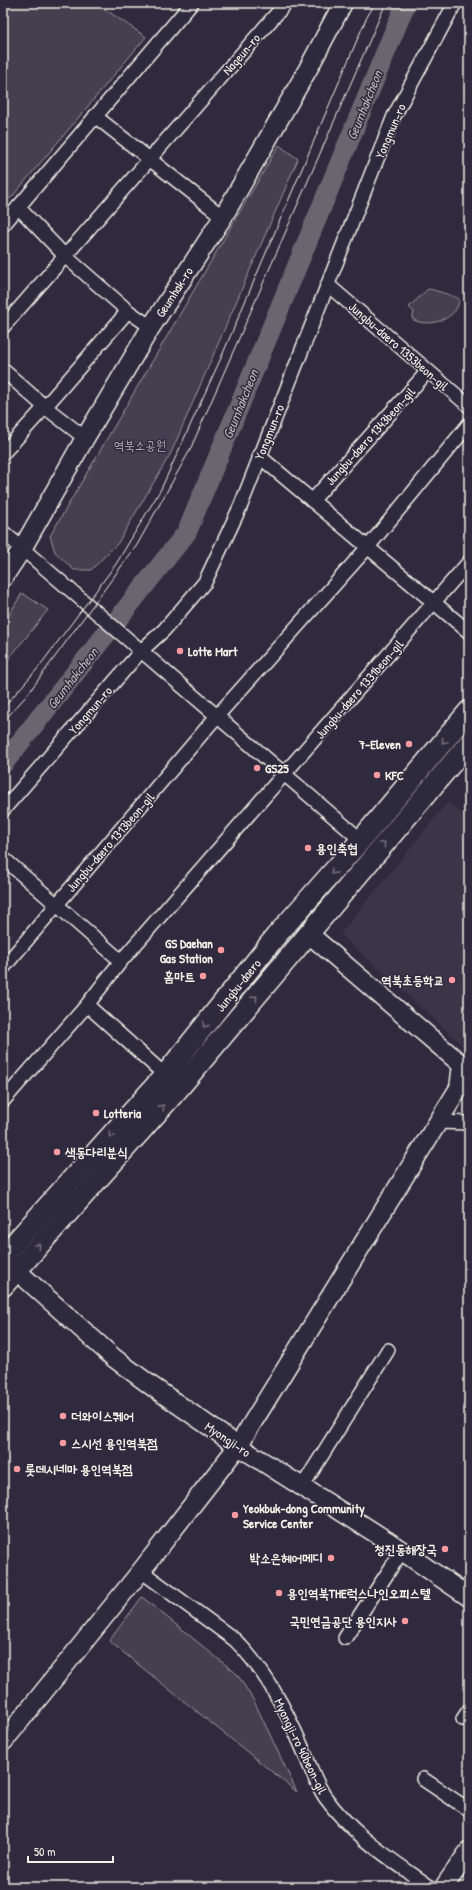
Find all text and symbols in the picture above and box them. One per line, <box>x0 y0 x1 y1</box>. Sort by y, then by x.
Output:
street label: Nageun-ro <box>218 29 264 79</box>
water label: Geumhakcheon <box>341 66 387 143</box>
street label: Yongmun-ro <box>370 101 410 161</box>
street label: Geumhak-ro <box>151 263 197 321</box>
street label: Jungbu-daero 1353beon-gil <box>345 298 453 395</box>
water label: Geumhakcheon <box>217 365 263 442</box>
street label: Jungbu-daero 1343beon-gil <box>321 383 419 489</box>
street label: Yongmun-ro <box>250 402 288 462</box>
park label: 역북소공원 <box>114 436 166 454</box>
street label: Jungbu-daero 1331beon-gil <box>311 635 408 743</box>
water label: Geumhakcheon <box>42 642 103 713</box>
place label: Lotte Mart <box>188 642 238 660</box>
marker: Lotte Mart <box>175 646 185 656</box>
street label: Yongmun-ro <box>64 682 116 738</box>
place label: 7-Eleven <box>358 735 401 753</box>
one-way arrow <box>441 736 448 743</box>
marker: 7-Eleven <box>404 739 414 749</box>
place label: GS25 <box>265 759 289 777</box>
marker: GS25 <box>252 763 262 773</box>
place label: KFC <box>385 766 404 784</box>
marker: KFC <box>372 770 382 780</box>
street label: Jungbu-daero 1313beon-gil <box>62 788 159 896</box>
place label: 용인축협 <box>316 839 358 857</box>
one-way arrow <box>379 842 386 849</box>
marker: 용인축협 <box>303 843 313 853</box>
one-way arrow <box>330 867 337 875</box>
place label: GS Daehan Gas Station <box>160 934 213 967</box>
marker: GS Daehan Gas Station <box>216 945 226 955</box>
street label: Jungbu-daero <box>211 955 265 1015</box>
place label: 홈마트 <box>164 967 196 985</box>
marker: 홈마트 <box>198 971 208 981</box>
place label: 역북초등학교 <box>381 971 444 989</box>
marker: 역북초등학교 <box>447 975 457 985</box>
one-way arrow <box>251 995 258 1002</box>
one-way arrow <box>202 1021 209 1028</box>
place label: Lotteria <box>104 1104 142 1122</box>
one-way arrow <box>157 1105 164 1112</box>
marker: Lotteria <box>91 1108 101 1118</box>
one-way arrow <box>108 1130 116 1138</box>
place label: 색동다리분식 <box>64 1143 128 1161</box>
marker: 색동다리분식 <box>52 1147 62 1157</box>
one-way arrow <box>33 1243 41 1251</box>
place label: 더와이스퀘어 <box>71 1407 134 1425</box>
marker: 더와이스퀘어 <box>58 1411 68 1421</box>
street label: Myongji-ro <box>202 1417 254 1461</box>
place label: 스시선 용인역북점 <box>71 1434 158 1452</box>
marker: 스시선 용인역북점 <box>58 1438 68 1448</box>
place label: 롯데시네마 용인역북점 <box>25 1460 133 1478</box>
marker: 롯데시네마 용인역북점 <box>12 1464 22 1474</box>
place label: Yeokbuk-dong Community Service Center <box>243 1499 365 1532</box>
marker: Yeokbuk-dong Community Service Center <box>230 1510 240 1520</box>
place label: 청진동해장국 <box>374 1540 438 1558</box>
marker: 청진동해장국 <box>440 1544 450 1554</box>
place label: 박소은헤어메디 <box>250 1549 323 1567</box>
marker: 박소은헤어메디 <box>326 1553 336 1563</box>
place label: 용인역북THE럭스나인오피스텔 <box>287 1584 431 1602</box>
marker: 용인역북THE럭스나인오피스텔 <box>274 1588 284 1598</box>
place label: 국민연금공단 용인지사 <box>289 1612 398 1630</box>
marker: 국민연금공단 용인지사 <box>400 1616 410 1626</box>
street label: Myongji-ro 40beon-gil <box>270 1695 332 1797</box>
scale bar <box>28 1838 113 1864</box>
text: 50 m <box>34 1843 55 1860</box>

